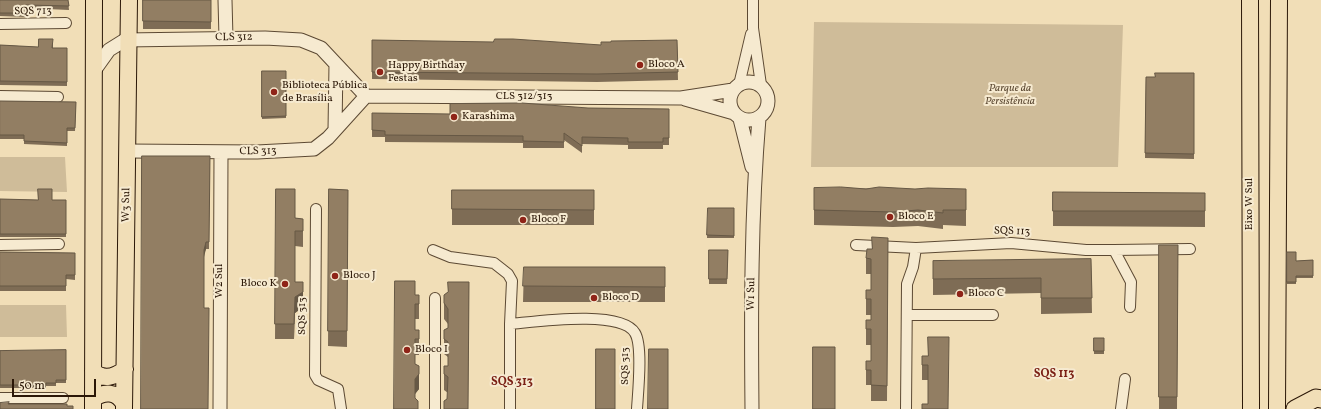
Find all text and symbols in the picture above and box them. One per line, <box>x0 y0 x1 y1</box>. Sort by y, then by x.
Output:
street label: SQS 713 <box>14 5 52 19</box>
street label: CLS 312 <box>215 31 253 45</box>
place label: Bloco A <box>648 58 685 72</box>
place label: Happy Birthday Festas <box>388 59 465 85</box>
marker: Bloco A <box>635 60 645 70</box>
marker: Happy Birthday Festas <box>375 67 385 77</box>
place label: Biblioteca Pública de Brasília <box>282 79 368 105</box>
park label: Parque da Persistência <box>985 82 1035 108</box>
marker: Biblioteca Pública de Brasília <box>269 87 279 97</box>
street label: CLS 312/313 <box>496 90 552 104</box>
place label: Karashima <box>462 110 515 124</box>
marker: Karashima <box>449 112 459 122</box>
street label: CLS 313 <box>239 145 277 159</box>
street label: Eixo W Sul <box>1243 178 1257 230</box>
street label: W3 Sul <box>120 188 134 222</box>
place label: Bloco E <box>898 210 934 224</box>
marker: Bloco E <box>885 212 895 222</box>
place label: Bloco F <box>531 213 566 227</box>
marker: Bloco F <box>518 215 528 225</box>
street label: SQS 113 <box>993 225 1031 239</box>
street label: W2 Sul <box>213 264 227 298</box>
place label: Bloco J <box>343 269 376 283</box>
marker: Bloco J <box>330 271 340 281</box>
place label: Bloco K <box>241 277 277 291</box>
street label: W1 Sul <box>745 277 759 311</box>
marker: Bloco K <box>280 279 290 289</box>
place label: Bloco C <box>968 287 1004 301</box>
marker: Bloco C <box>955 289 965 299</box>
place label: Bloco D <box>602 291 639 305</box>
marker: Bloco D <box>589 293 599 303</box>
street label: SQS 313 <box>296 297 310 335</box>
place label: Bloco I <box>415 343 448 357</box>
marker: Bloco I <box>402 345 412 355</box>
street label: SQS 313 <box>619 347 633 385</box>
district label: SQS 113 <box>1034 368 1074 382</box>
scale bar <box>14 371 98 397</box>
district label: SQS 313 <box>491 376 533 390</box>
text: 50 m <box>19 378 45 394</box>

